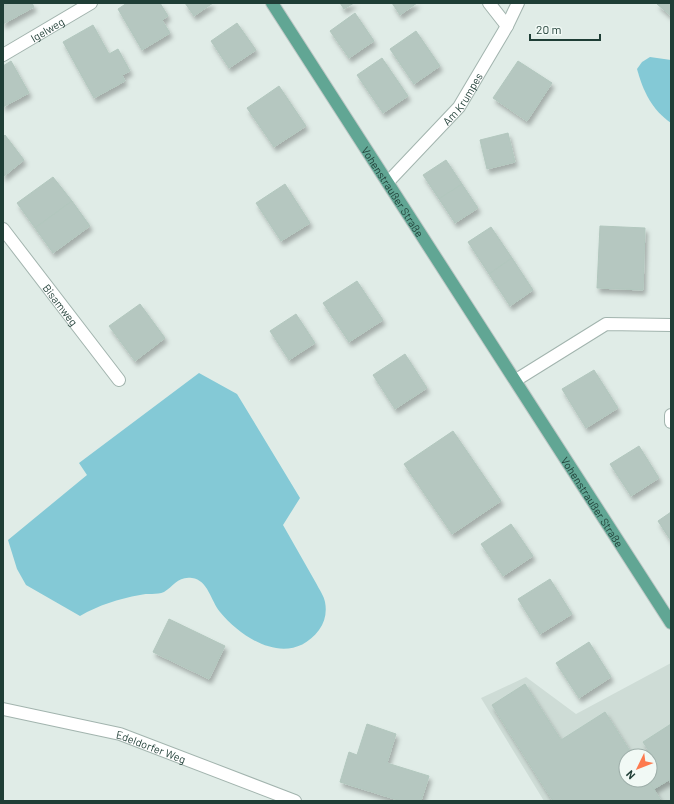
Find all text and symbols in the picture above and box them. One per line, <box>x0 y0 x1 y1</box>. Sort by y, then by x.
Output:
street label: Igelweg <box>28 14 66 44</box>
scale bar <box>530 16 600 42</box>
text: 20 m <box>536 22 562 36</box>
street label: Am Krumpes <box>439 70 485 127</box>
street label: Vohenstraußer Straße <box>359 144 427 239</box>
street label: Bisamweg <box>41 281 81 328</box>
street label: Vohenstraußer Straße <box>559 454 627 549</box>
street label: Edeldorfer Weg <box>115 727 188 765</box>
north arrow <box>618 748 658 788</box>
text: N <box>623 768 638 782</box>

